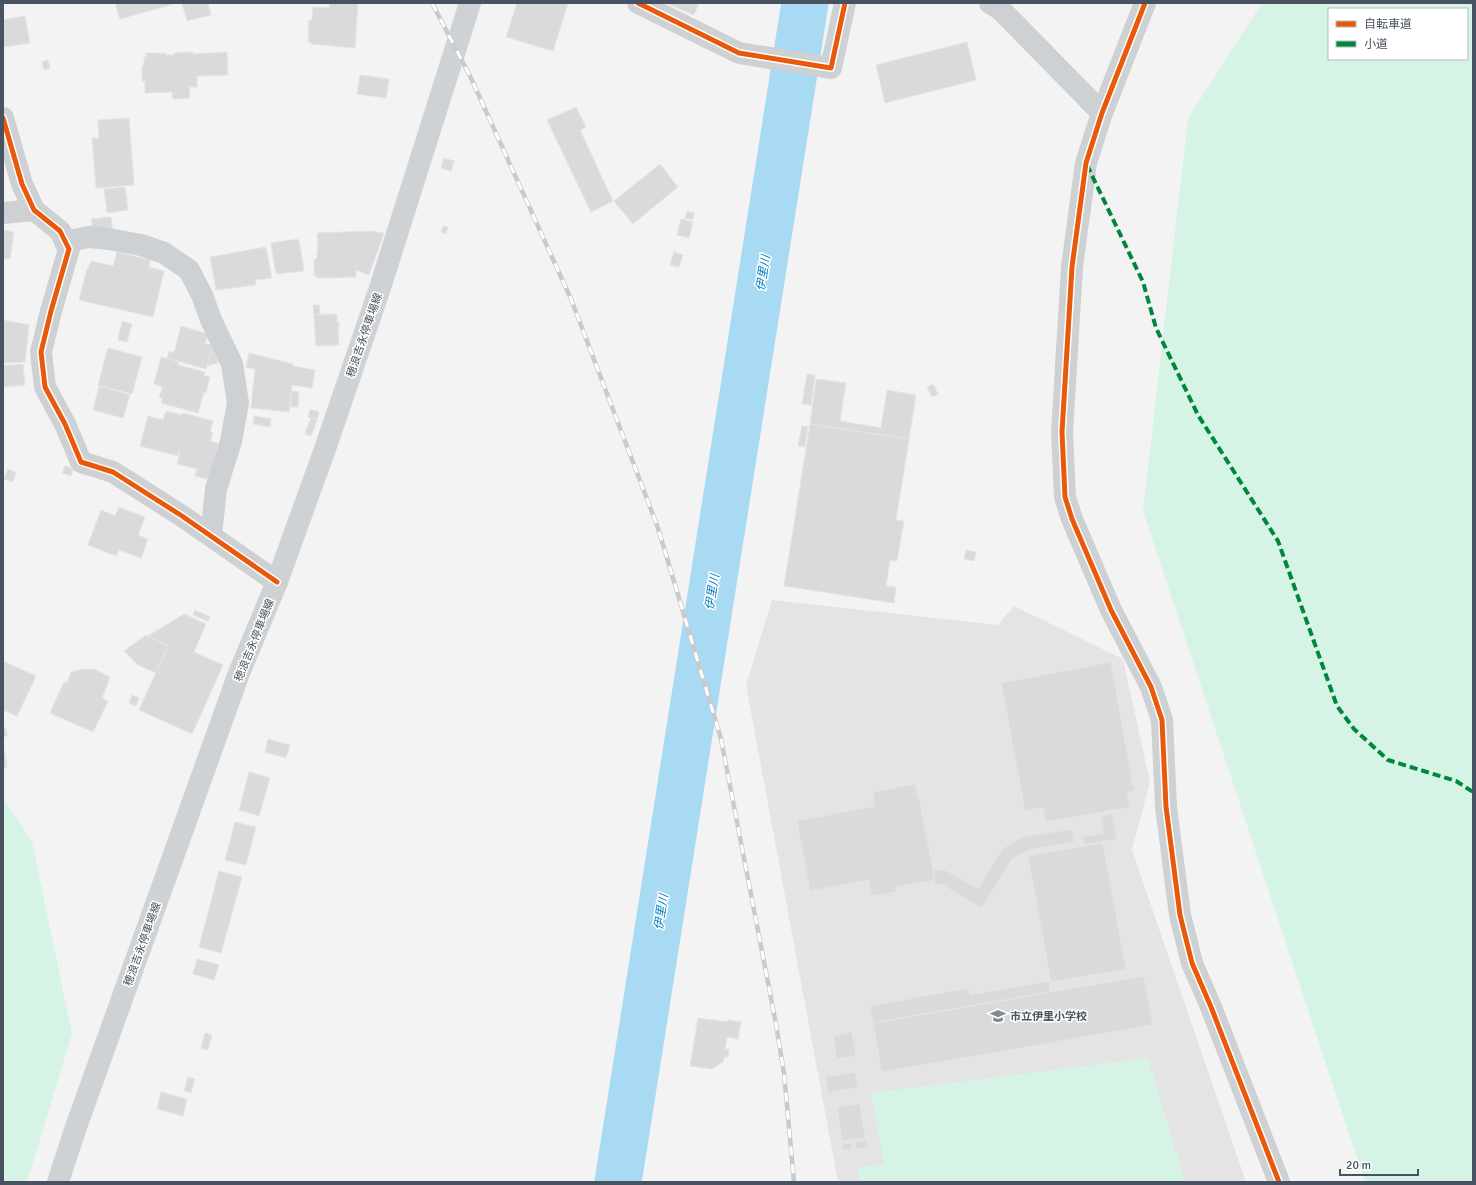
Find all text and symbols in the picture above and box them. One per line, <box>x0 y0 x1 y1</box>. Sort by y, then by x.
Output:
legend <box>1328 8 1468 60</box>
text: 自転車道 <box>1364 17 1412 32</box>
text: 小道 <box>1364 37 1388 52</box>
water label: 伊里川 <box>753 252 774 292</box>
street label: 穂浪吉永停車場線 <box>344 291 385 379</box>
water label: 伊里川 <box>702 571 723 611</box>
street label: 穂浪吉永停車場線 <box>232 597 277 683</box>
water label: 伊里川 <box>651 891 672 931</box>
street label: 穂浪吉永停車場線 <box>121 901 164 988</box>
school or university icon: 市立伊里小学校 <box>989 1007 1007 1025</box>
place label: 市立伊里小学校 <box>1010 1010 1087 1023</box>
scale bar <box>1340 1151 1418 1177</box>
text: 20 m <box>1346 1158 1371 1173</box>

